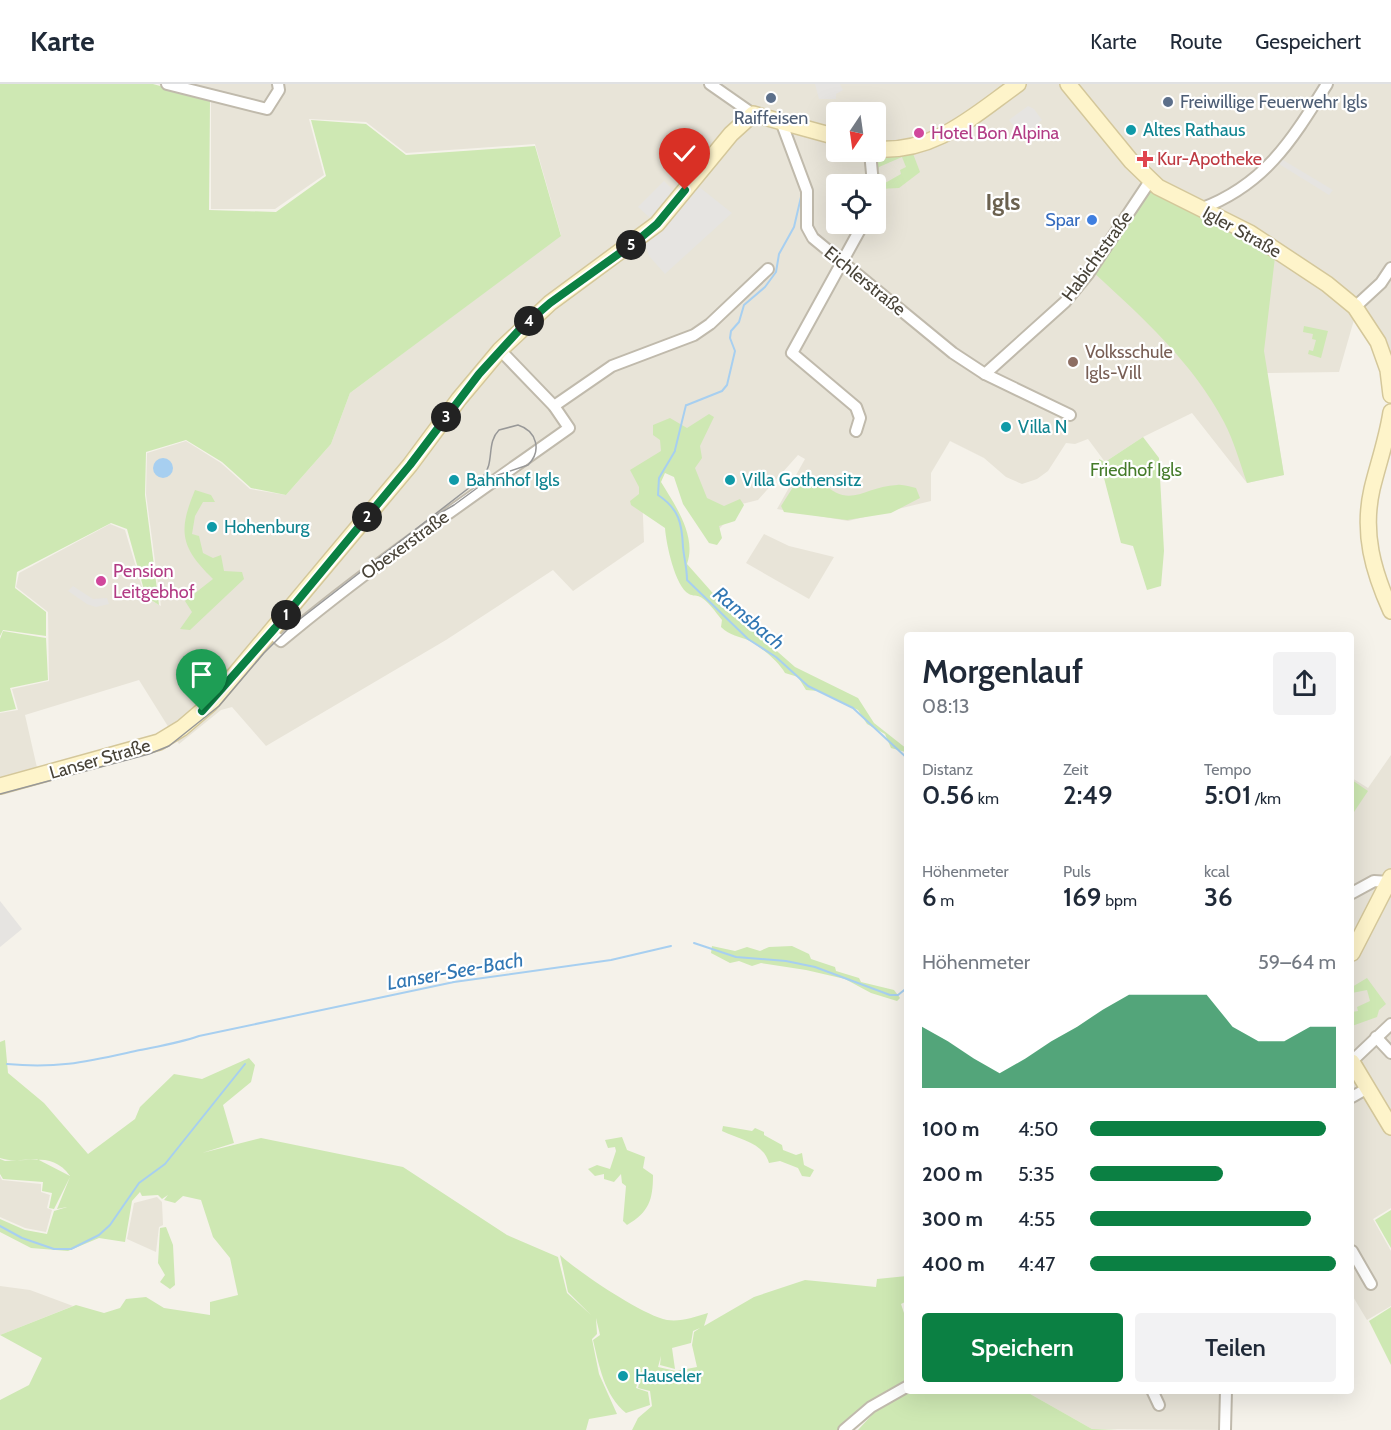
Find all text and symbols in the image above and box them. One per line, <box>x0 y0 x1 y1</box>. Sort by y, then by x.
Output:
text: Karte <box>30 24 95 58</box>
text: Karte <box>1090 29 1137 54</box>
text: Route <box>1170 29 1222 54</box>
text: Gespeichert <box>1255 29 1361 54</box>
marker: Raiffeisen <box>764 91 778 105</box>
place label: Freiwillige Feuerwehr Igls <box>1180 91 1367 113</box>
marker: Freiwillige Feuerwehr Igls <box>1161 95 1175 109</box>
north arrow <box>826 102 886 162</box>
map controls <box>826 102 886 234</box>
place label: Raiffeisen <box>734 107 808 129</box>
place label: Altes Rathaus <box>1143 119 1245 141</box>
place label: Hotel Bon Alpina <box>931 122 1060 144</box>
marker: Altes Rathaus <box>1124 123 1138 137</box>
marker: Hotel Bon Alpina <box>912 126 926 140</box>
pin <box>659 128 710 190</box>
icon: check <box>668 137 701 170</box>
place label: Kur-Apotheke <box>1157 148 1262 170</box>
marker: Kur-Apotheke <box>1138 152 1152 166</box>
button: locate <box>826 174 886 234</box>
district label: Igls <box>986 187 1020 216</box>
street label: Igler Straße <box>1199 201 1285 263</box>
street label: Habichtstraße <box>1057 207 1137 305</box>
place label: Spar <box>1045 209 1080 231</box>
marker: Spar <box>1085 213 1099 227</box>
pin: 5 <box>616 230 646 260</box>
text: 5 <box>627 235 635 254</box>
street label: Eichlerstraße <box>820 241 910 321</box>
pin: 4 <box>514 306 544 336</box>
text: 4 <box>524 311 534 330</box>
place label: Volksschule Igls-Vill <box>1085 341 1173 384</box>
marker: Volksschule Igls-Vill <box>1066 355 1080 369</box>
pin: 3 <box>431 402 461 432</box>
text: 3 <box>442 407 450 426</box>
place label: Villa N <box>1018 416 1067 438</box>
marker: Villa N <box>999 420 1013 434</box>
park label: Friedhof Igls <box>1090 459 1182 481</box>
place label: Bahnhof Igls <box>466 469 560 491</box>
place label: Villa Gothensitz <box>742 469 862 491</box>
marker: Bahnhof Igls <box>447 473 461 487</box>
marker: Villa Gothensitz <box>723 473 737 487</box>
pin: 2 <box>352 502 382 532</box>
street label: Obexerstraße <box>357 506 453 584</box>
text: 2 <box>363 507 371 526</box>
place label: Hohenburg <box>224 516 310 538</box>
marker: Hohenburg <box>205 520 219 534</box>
place label: Pension Leitgebhof <box>113 560 195 603</box>
marker: Pension Leitgebhof <box>94 574 108 588</box>
water label: Ramsbach <box>709 581 789 655</box>
pin: 1 <box>271 600 301 630</box>
text: 1 <box>283 605 289 624</box>
pin <box>176 649 227 711</box>
text: Morgenlauf <box>922 651 1083 691</box>
button: share <box>1273 652 1336 715</box>
icon: arrive <box>185 658 218 691</box>
text: 08:13 <box>922 694 970 718</box>
street label: Lanser Straße <box>47 734 153 784</box>
text: Distanz <box>922 760 973 779</box>
text: Zeit <box>1063 760 1088 779</box>
text: Tempo <box>1204 760 1251 779</box>
text: 0.56 <box>922 779 974 811</box>
text: 2:49 <box>1063 779 1113 811</box>
text: 5:01 <box>1204 779 1251 811</box>
text: km <box>974 789 999 808</box>
text: /km <box>1251 789 1281 808</box>
text: Höhenmeter <box>922 862 1008 881</box>
text: Puls <box>1063 862 1091 881</box>
text: kcal <box>1204 862 1230 881</box>
text: 6 <box>922 881 937 913</box>
text: 169 <box>1063 881 1102 913</box>
text: 36 <box>1204 881 1233 913</box>
text: m <box>937 891 954 910</box>
text: bpm <box>1102 891 1137 910</box>
water label: Lanser-See-Bach <box>385 947 525 995</box>
text: Höhenmeter <box>922 950 1030 974</box>
text: 59–64 m <box>1258 950 1336 974</box>
text: 100 m <box>922 1117 980 1141</box>
text: 4:50 <box>1018 1117 1059 1141</box>
text: 200 m <box>922 1162 983 1186</box>
text: 5:35 <box>1018 1162 1055 1186</box>
text: 300 m <box>922 1207 983 1231</box>
text: 4:55 <box>1018 1207 1055 1231</box>
text: 400 m <box>922 1252 985 1276</box>
text: 4:47 <box>1018 1252 1055 1276</box>
button: Speichern <box>922 1313 1123 1382</box>
button: Teilen <box>1135 1313 1336 1382</box>
place label: Hauseler <box>635 1365 702 1387</box>
marker: Hauseler <box>616 1369 630 1383</box>

